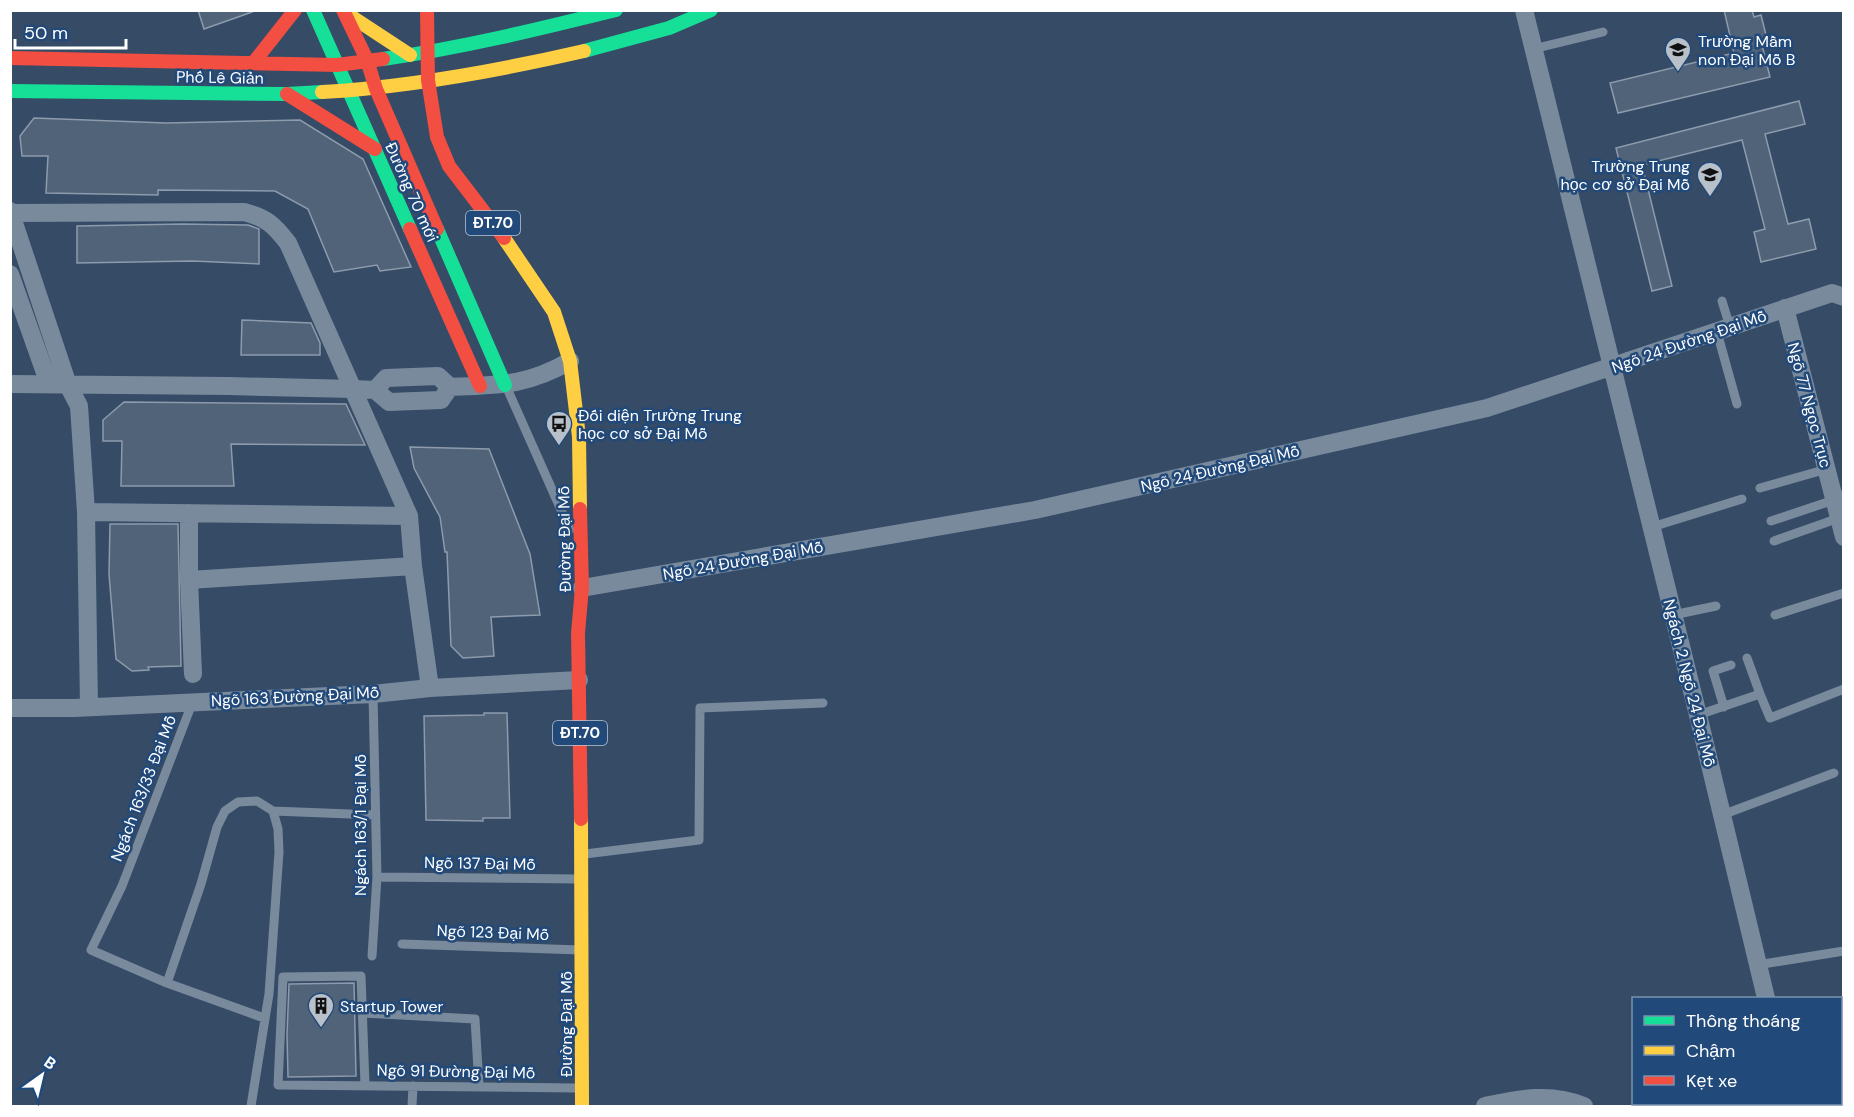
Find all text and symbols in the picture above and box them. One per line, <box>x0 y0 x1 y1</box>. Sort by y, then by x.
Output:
scale bar <box>15 12 126 50</box>
text: 50 m <box>24 21 68 45</box>
place label: Trường Mầm non Đại Mỗ B <box>1698 31 1795 70</box>
school or university icon: Trường Mầm non Đại Mỗ B <box>1663 35 1693 73</box>
street label: Phố Lê Giản <box>176 66 264 89</box>
street label: Đường 70 mới <box>380 139 443 245</box>
place label: Trường Trung học cơ sở Đại Mỗ <box>1561 156 1690 195</box>
school or university icon: Trường Trung học cơ sở Đại Mỗ <box>1695 160 1725 198</box>
road number: ĐT.70 <box>466 211 520 235</box>
street label: Ngõ 24 Đường Đại Mỗ <box>1609 305 1769 378</box>
street label: Ngõ 77 Ngọc Trục <box>1783 340 1836 470</box>
place label: Đối diện Trường Trung học cơ sở Đại Mỗ <box>578 405 742 444</box>
bus stop icon: Đối diện Trường Trung học cơ sở Đại Mỗ <box>544 409 574 447</box>
street label: Ngõ 24 Đường Đại Mỗ <box>1139 440 1302 497</box>
street label: Đường Đại Mỗ <box>553 486 576 592</box>
street label: Ngõ 24 Đường Đại Mỗ <box>661 536 825 585</box>
street label: Ngách 2 Ngõ 24 Đại Mỗ <box>1658 597 1721 769</box>
street label: Ngõ 163 Đường Đại Mỗ <box>210 682 380 711</box>
street label: Ngách 163/33 Đại Mỗ <box>106 712 181 864</box>
road number: ĐT.70 <box>553 721 607 745</box>
street label: Ngách 163/1 Đại Mỗ <box>350 754 371 896</box>
street label: Ngõ 137 Đại Mỗ <box>424 852 536 875</box>
street label: Ngõ 123 Đại Mỗ <box>436 920 550 945</box>
street label: Đường Đại Mỗ <box>556 971 577 1077</box>
building icon: Startup Tower <box>306 991 336 1029</box>
place label: Startup Tower <box>340 996 444 1017</box>
legend <box>1632 997 1842 1105</box>
text: Thông thoáng <box>1686 1009 1801 1033</box>
text: Chậm <box>1686 1039 1735 1063</box>
north arrow <box>12 1045 72 1105</box>
text: B <box>40 1051 60 1075</box>
street label: Ngõ 91 Đường Đại Mỗ <box>376 1060 535 1083</box>
text: Kẹt xe <box>1686 1069 1737 1093</box>

